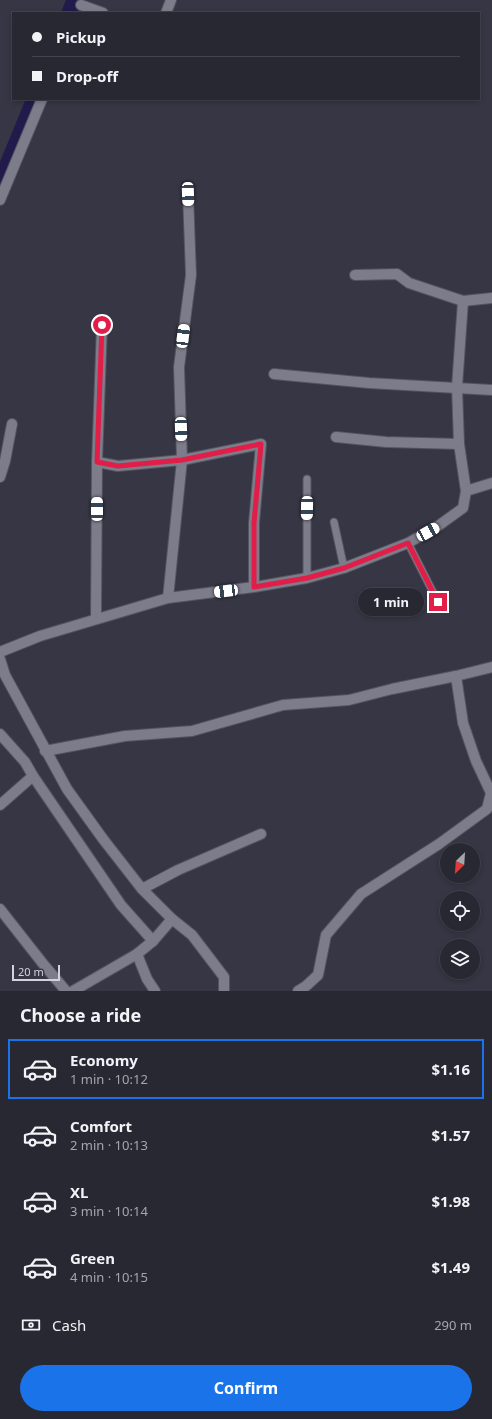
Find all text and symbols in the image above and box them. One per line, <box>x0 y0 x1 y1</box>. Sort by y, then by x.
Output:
text: Pickup <box>56 27 106 47</box>
text: Drop-off <box>56 66 118 86</box>
car <box>182 182 194 206</box>
route start <box>93 316 111 334</box>
car <box>176 323 190 349</box>
car <box>175 417 187 441</box>
car <box>301 496 313 520</box>
car <box>91 497 103 521</box>
car <box>415 521 441 543</box>
car <box>213 584 239 598</box>
callout: 1 min <box>358 588 424 616</box>
text: 1 min <box>373 593 409 611</box>
route end <box>429 593 447 611</box>
north arrow <box>440 843 480 883</box>
map controls <box>440 843 480 979</box>
button: locate <box>440 891 480 931</box>
button: layers <box>440 939 480 979</box>
scale bar <box>12 963 60 982</box>
text: 20 m <box>18 964 44 979</box>
text: Choose a ride <box>20 1003 141 1027</box>
text: Economy <box>70 1050 138 1070</box>
icon: car <box>22 1051 58 1087</box>
text: $1.16 <box>431 1059 470 1079</box>
text: 1 min · 10:12 <box>70 1070 148 1088</box>
text: Comfort <box>70 1116 132 1136</box>
icon: car <box>22 1117 58 1153</box>
text: $1.57 <box>431 1125 470 1145</box>
text: 2 min · 10:13 <box>70 1136 148 1154</box>
text: XL <box>70 1182 88 1202</box>
icon: car <box>22 1183 58 1219</box>
text: $1.98 <box>431 1191 470 1211</box>
text: 3 min · 10:14 <box>70 1202 148 1220</box>
text: Green <box>70 1248 115 1268</box>
icon: car <box>22 1249 58 1285</box>
text: $1.49 <box>431 1257 470 1277</box>
text: 4 min · 10:15 <box>70 1268 148 1286</box>
icon: cash <box>20 1314 42 1336</box>
text: Cash <box>52 1315 86 1335</box>
text: 290 m <box>434 1316 472 1334</box>
button: Confirm <box>20 1365 472 1411</box>

